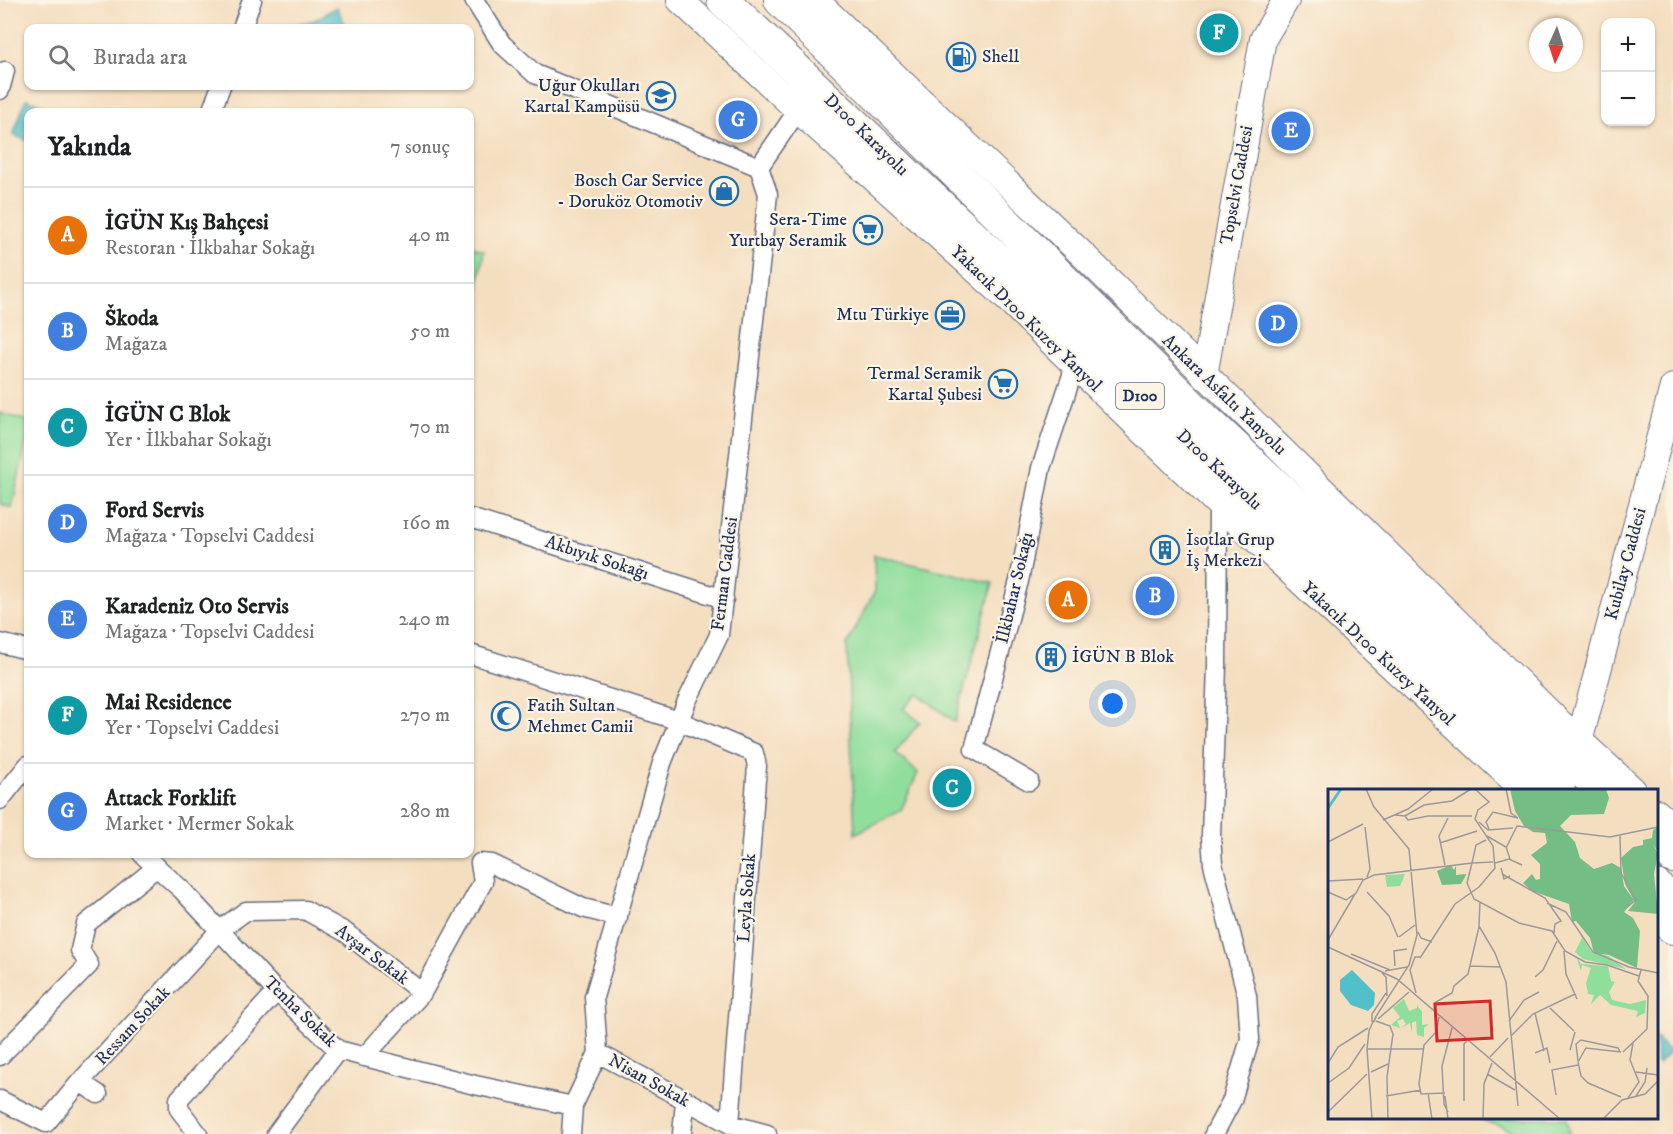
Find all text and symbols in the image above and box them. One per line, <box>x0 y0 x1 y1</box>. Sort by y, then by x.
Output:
pin: F <box>1200 10 1238 56</box>
north arrow <box>1529 18 1583 72</box>
map controls <box>1601 18 1655 126</box>
button: + <box>1601 18 1655 72</box>
search box <box>24 24 474 90</box>
icon: search <box>45 41 78 74</box>
fuel station icon: Shell <box>945 41 977 73</box>
text: Burada ara <box>93 44 187 71</box>
place label: Shell <box>982 46 1020 68</box>
button: − <box>1601 72 1655 126</box>
place label: Uğur Okulları Kartal Kampüsü <box>524 75 640 118</box>
school or university icon: Uğur Okulları Kartal Kampüsü <box>645 80 677 112</box>
street label: D100 Karayolu <box>819 89 913 181</box>
pin: G <box>718 98 758 142</box>
pin: E <box>1272 108 1310 154</box>
street label: Topselvi Caddesi <box>1216 124 1258 246</box>
text: Yakında <box>48 131 131 164</box>
text: 7 sonuç <box>390 135 450 160</box>
place label: Bosch Car Service - Doruköz Otomotiv <box>557 170 703 213</box>
shop icon: Bosch Car Service - Doruköz Otomotiv <box>708 175 740 207</box>
text: İGÜN Kış Bahçesi <box>105 209 269 236</box>
place label: Sera-Time Yurtbay Seramik <box>729 209 847 252</box>
supermarket icon: Sera-Time Yurtbay Seramik <box>852 214 884 246</box>
text: A <box>61 223 74 248</box>
text: 40 m <box>408 223 450 248</box>
text: Restoran · İlkbahar Sokağı <box>105 236 315 261</box>
street label: Yakacık D100 Kuzey Yanyol <box>946 241 1106 397</box>
office icon: Mtu Türkiye <box>934 299 966 331</box>
pin: D <box>1258 302 1298 346</box>
place label: Mtu Türkiye <box>836 304 929 326</box>
text: Škoda <box>105 305 158 332</box>
text: B <box>61 319 74 344</box>
text: 50 m <box>410 319 450 344</box>
street label: Ankara Asfaltı Yanyolu <box>1157 330 1291 460</box>
text: Mağaza <box>105 332 167 357</box>
place label: Termal Seramik Kartal Şubesi <box>867 363 982 406</box>
supermarket icon: Termal Seramik Kartal Şubesi <box>987 368 1019 400</box>
road number: D100 <box>1116 383 1164 409</box>
text: İGÜN C Blok <box>105 401 230 428</box>
text: C <box>61 415 74 440</box>
text: 70 m <box>409 415 450 440</box>
street label: D100 Karayolu <box>1172 425 1267 515</box>
text: Yer · İlkbahar Sokağı <box>105 428 272 453</box>
text: Ford Servis <box>105 497 204 524</box>
street label: Kubilay Caddesi <box>1600 505 1652 623</box>
text: D <box>60 511 75 536</box>
text: 160 m <box>402 511 450 536</box>
street label: Ferman Caddesi <box>707 516 743 632</box>
text: Mağaza · Topselvi Caddesi <box>105 524 314 549</box>
place label: İsotlar Grup İş Merkezi <box>1186 528 1275 572</box>
street label: İlkbahar Sokağı <box>991 530 1038 646</box>
street label: Akbıyık Sokağı <box>543 531 651 585</box>
building icon: İsotlar Grup İş Merkezi <box>1149 534 1181 566</box>
pin: B <box>1136 574 1174 618</box>
street label: Yakacık D100 Kuzey Yanyol <box>1297 577 1460 731</box>
pin: A <box>1048 578 1088 622</box>
text: Karadeniz Oto Servis <box>105 593 289 620</box>
text: E <box>60 607 75 632</box>
text: 240 m <box>399 607 450 632</box>
text: Mağaza · Topselvi Caddesi <box>105 620 314 645</box>
building icon: İGÜN B Blok <box>1035 641 1067 673</box>
place label: İGÜN B Blok <box>1072 645 1174 668</box>
text: Mai Residence <box>105 689 232 716</box>
your location <box>1098 689 1127 718</box>
place label: Fatih Sultan Mehmet Camii <box>527 695 633 738</box>
mosque icon: Fatih Sultan Mehmet Camii <box>490 700 522 732</box>
text: F <box>61 703 74 728</box>
text: 270 m <box>400 703 450 728</box>
text: Yer · Topselvi Caddesi <box>105 716 279 741</box>
pin: C <box>932 766 972 810</box>
text: Attack Forklift <box>105 785 236 812</box>
inset map <box>1328 789 1658 1119</box>
text: G <box>61 799 74 824</box>
text: 280 m <box>400 799 450 824</box>
text: Market · Mermer Sokak <box>105 812 294 837</box>
street label: Leyla Sokak <box>733 853 761 943</box>
street label: Avşar Sokak <box>331 920 413 990</box>
street label: Tenha Sokak <box>259 972 341 1052</box>
street label: Ressam Sokak <box>91 982 175 1070</box>
street label: Nisan Sokak <box>604 1050 694 1112</box>

